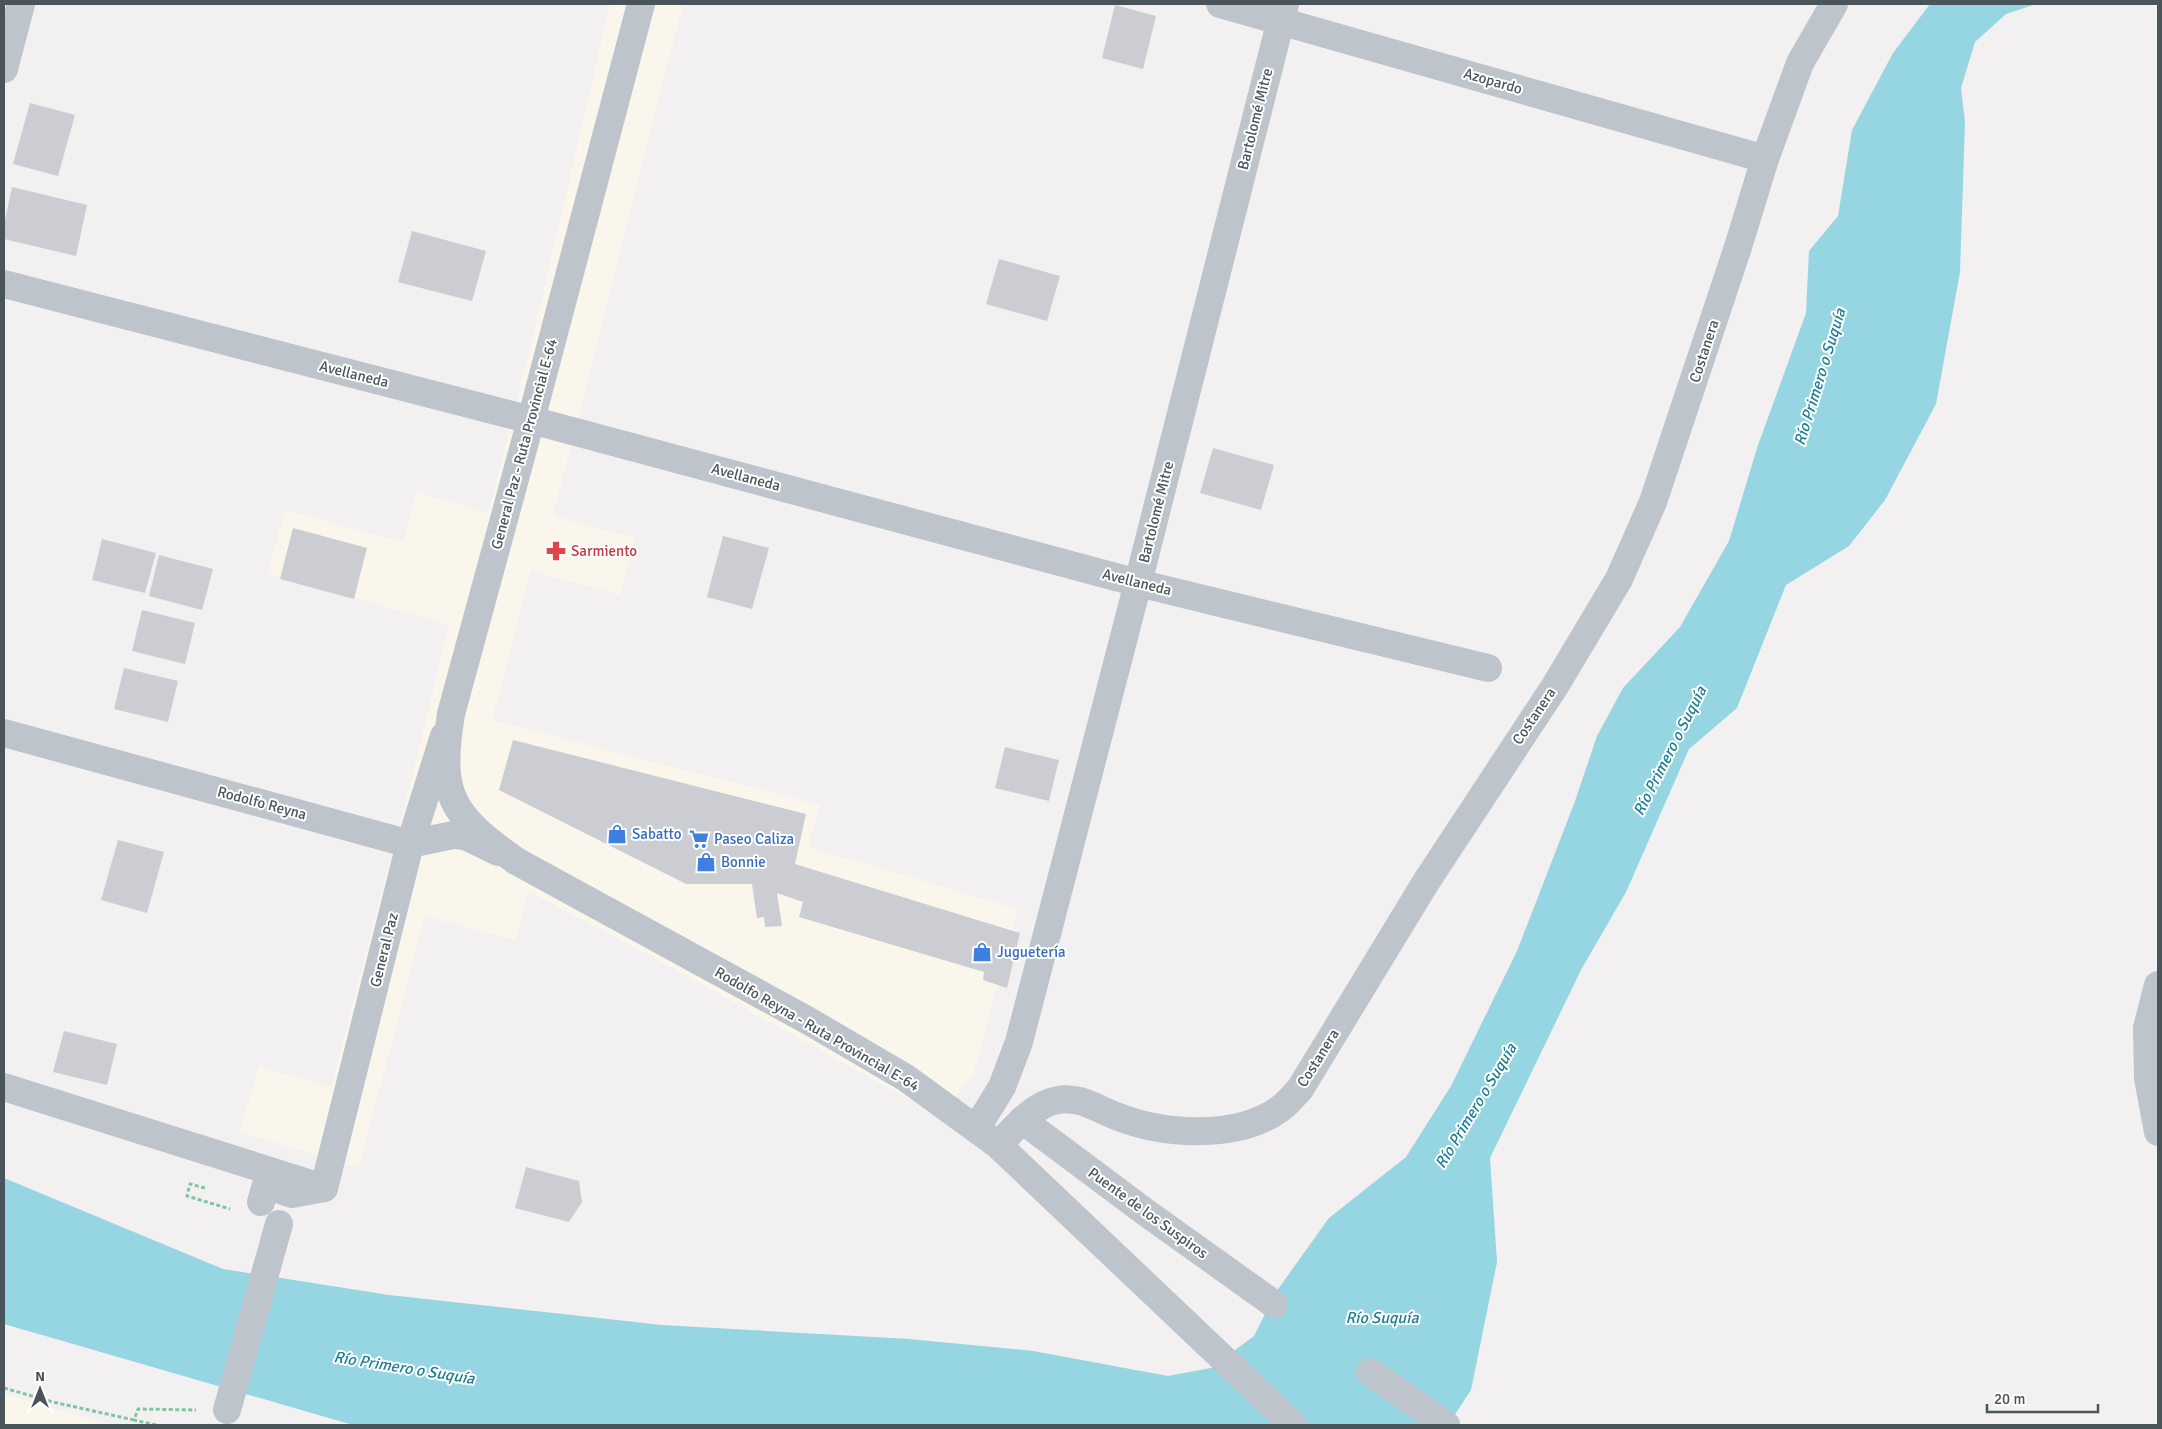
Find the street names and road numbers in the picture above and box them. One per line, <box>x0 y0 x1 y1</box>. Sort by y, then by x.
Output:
street label: Azopardo <box>1462 64 1525 98</box>
street label: Bartolomé Mitre <box>1234 66 1276 172</box>
street label: Costanera <box>1685 317 1723 385</box>
street label: General Paz - Ruta Provincial E-64 <box>487 337 561 551</box>
street label: Avellaneda <box>318 357 390 391</box>
street label: Avellaneda <box>710 459 782 495</box>
street label: Bartolomé Mitre <box>1135 459 1177 565</box>
street label: Avellaneda <box>1101 565 1173 599</box>
street label: Costanera <box>1508 684 1560 748</box>
street label: Rodolfo Reyna <box>215 782 309 824</box>
street label: General Paz <box>366 911 402 989</box>
street label: Rodolfo Reyna - Ruta Provincial E-64 <box>712 963 922 1095</box>
street label: Costanera <box>1293 1026 1343 1090</box>
street label: Puente de los Suspiros <box>1085 1164 1212 1263</box>

